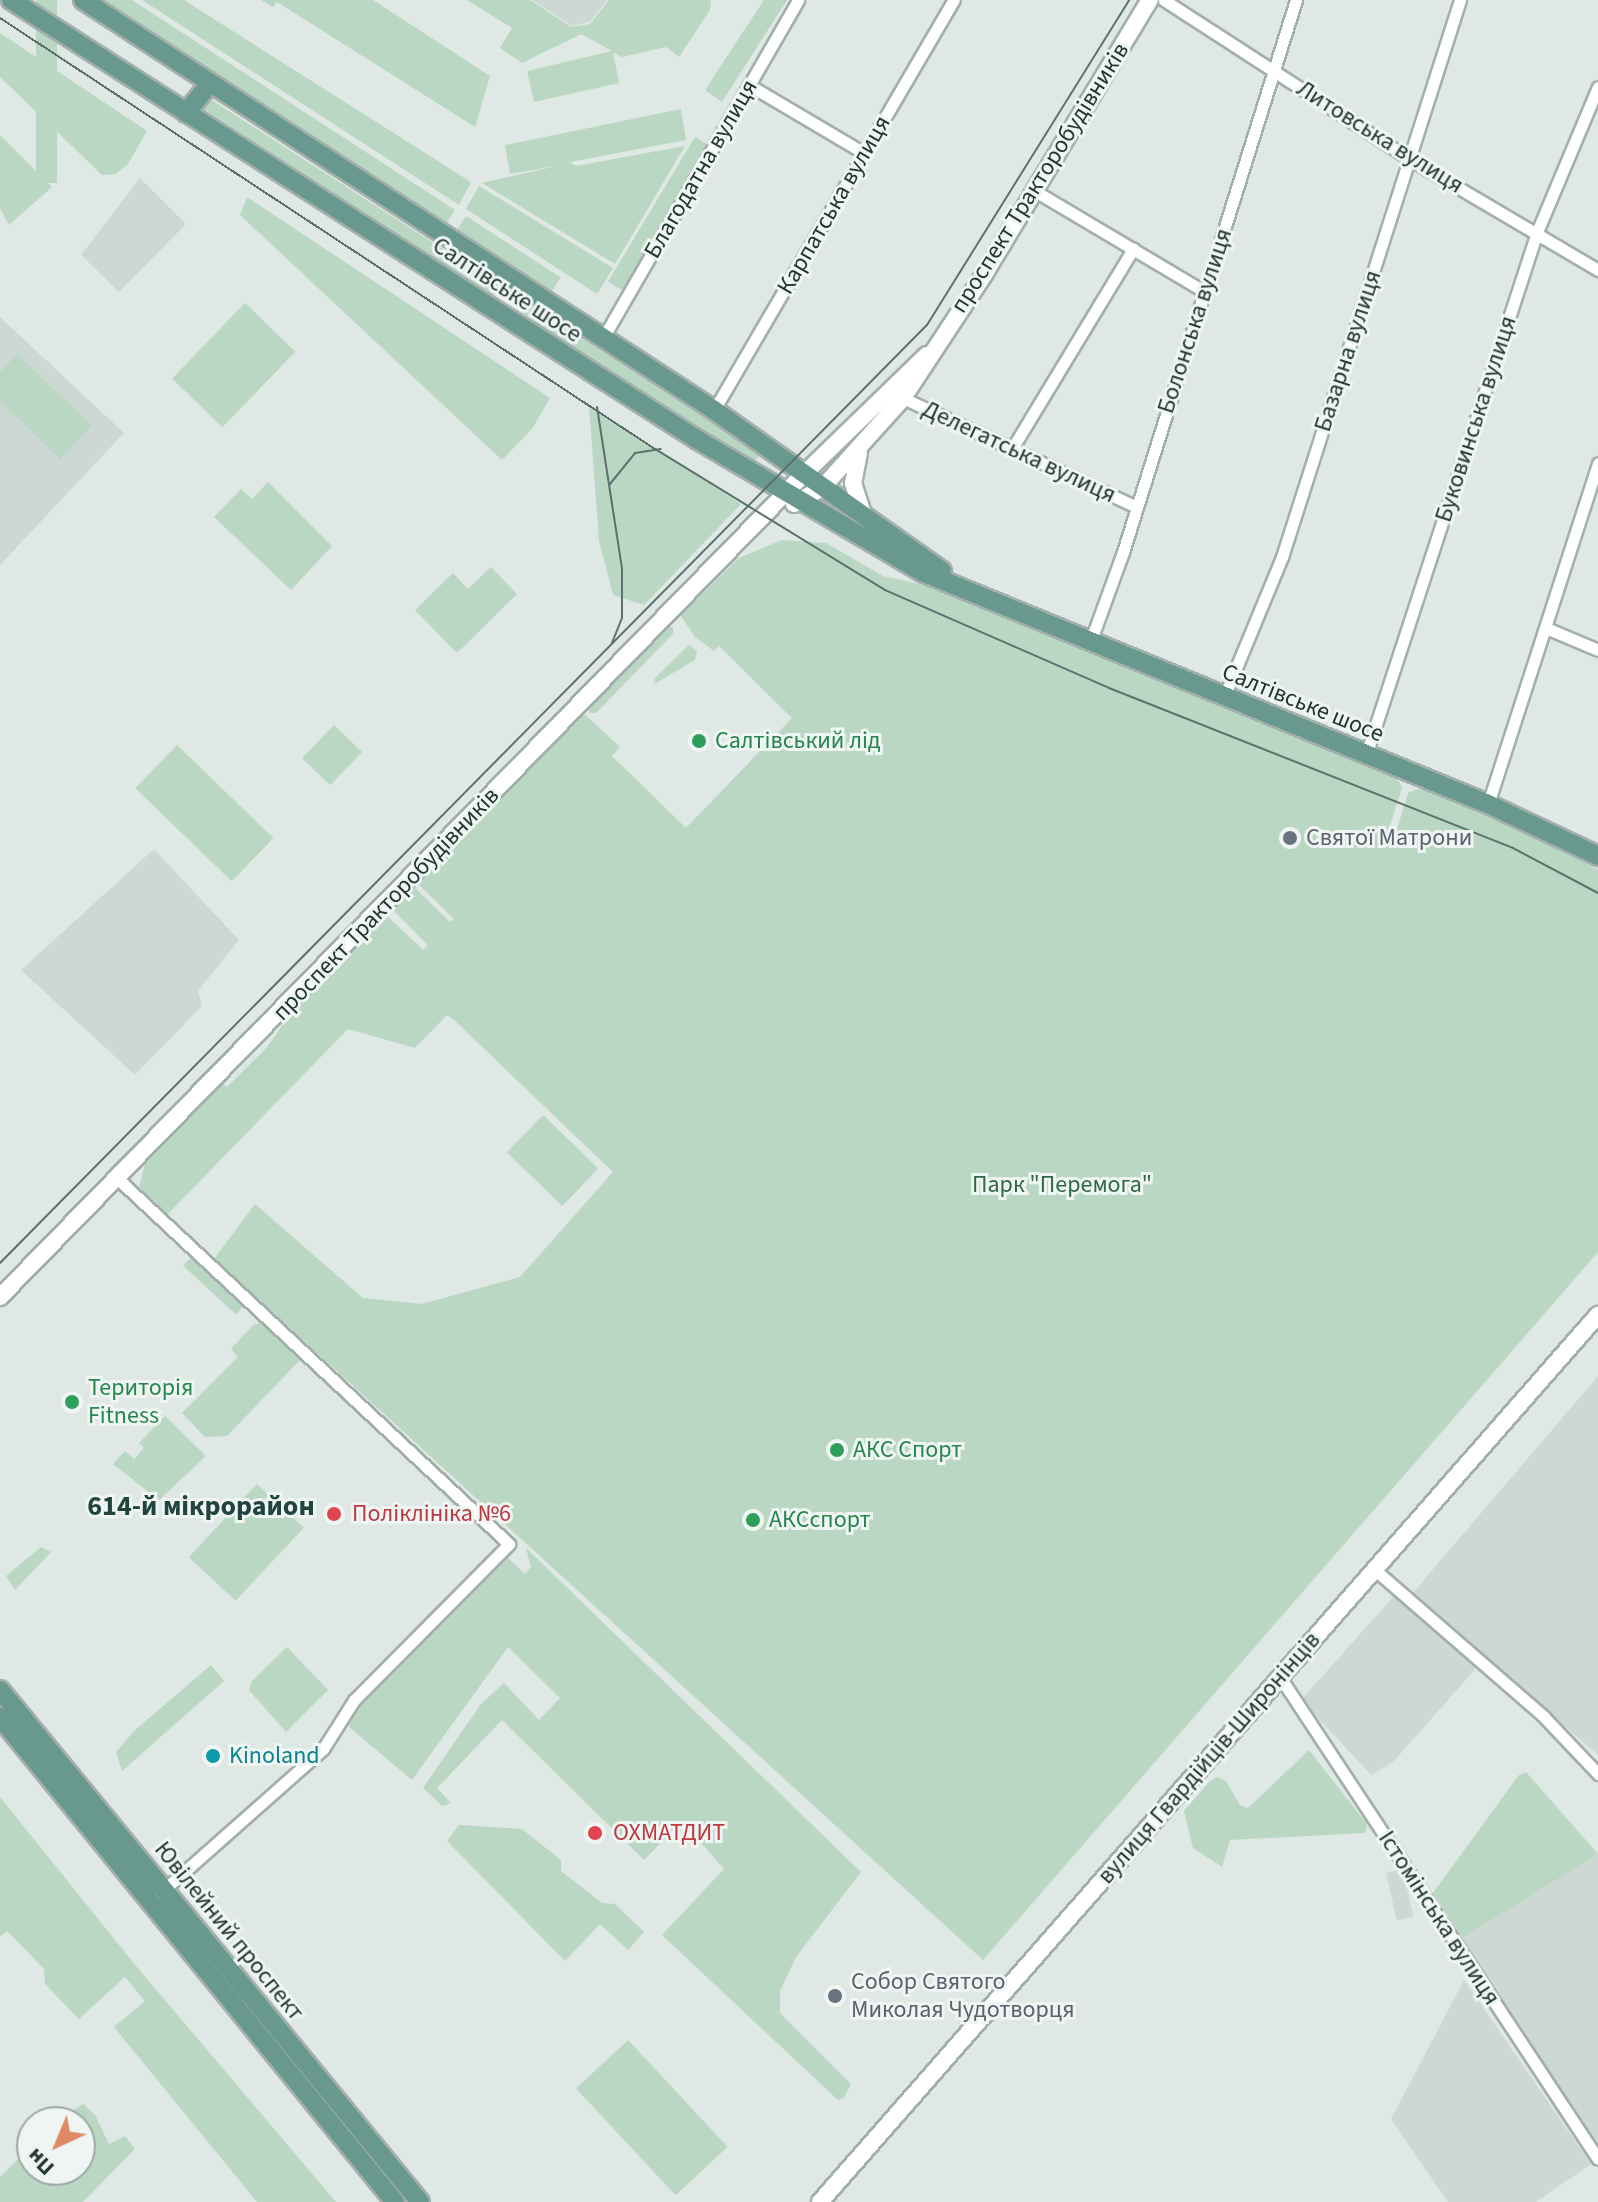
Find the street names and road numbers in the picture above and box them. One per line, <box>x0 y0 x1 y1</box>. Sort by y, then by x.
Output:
street label: проспект Тракторобудівників <box>945 38 1135 318</box>
street label: Благодатна вулиця <box>638 74 764 264</box>
street label: Литовська вулиця <box>1291 74 1469 200</box>
street label: Карпатська вулиця <box>771 111 897 299</box>
street label: Болонська вулиця <box>1152 225 1238 417</box>
street label: Салтівське шосе <box>427 231 587 349</box>
street label: Базарна вулиця <box>1308 267 1388 435</box>
street label: Буковинська вулиця <box>1429 312 1523 526</box>
street label: Делегатська вулиця <box>918 395 1120 509</box>
street label: Салтівське шосе <box>1218 657 1388 749</box>
street label: проспект Тракторобудівників <box>267 781 505 1027</box>
street label: вулиця Гвардійців-Широнінців <box>1092 1626 1326 1890</box>
street label: Істомінська вулиця <box>1372 1826 1506 2010</box>
street label: Ювілейний проспект <box>148 1836 310 2026</box>

